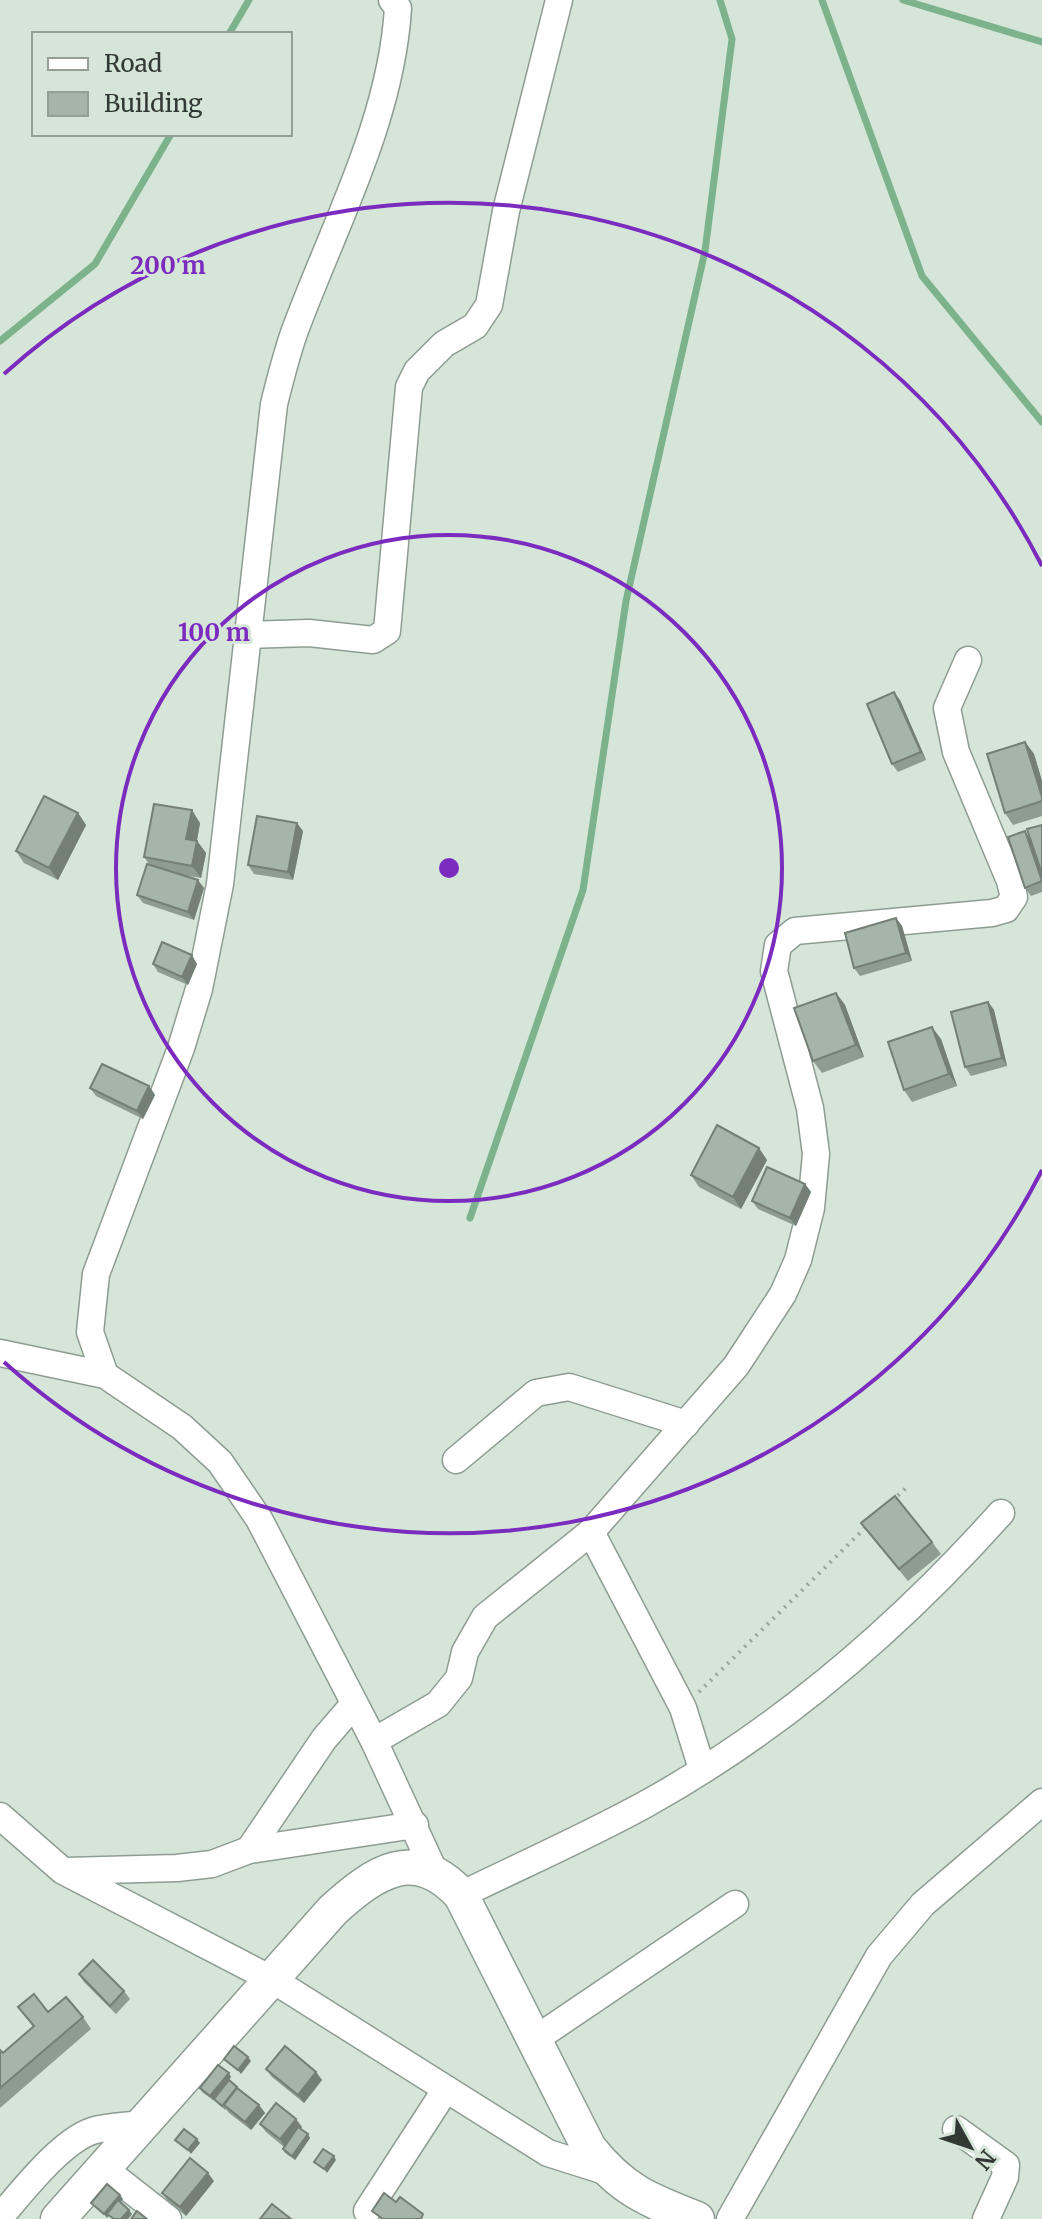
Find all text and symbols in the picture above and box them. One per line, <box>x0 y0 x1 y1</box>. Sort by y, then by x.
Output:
legend <box>32 32 292 136</box>
text: Road <box>104 48 162 79</box>
text: Building <box>104 88 203 119</box>
text: 200 m <box>130 250 206 281</box>
text: 100 m <box>178 617 250 648</box>
centre of rings <box>435 854 463 882</box>
north arrow <box>930 2107 1010 2187</box>
text: N <box>969 2144 1002 2176</box>

